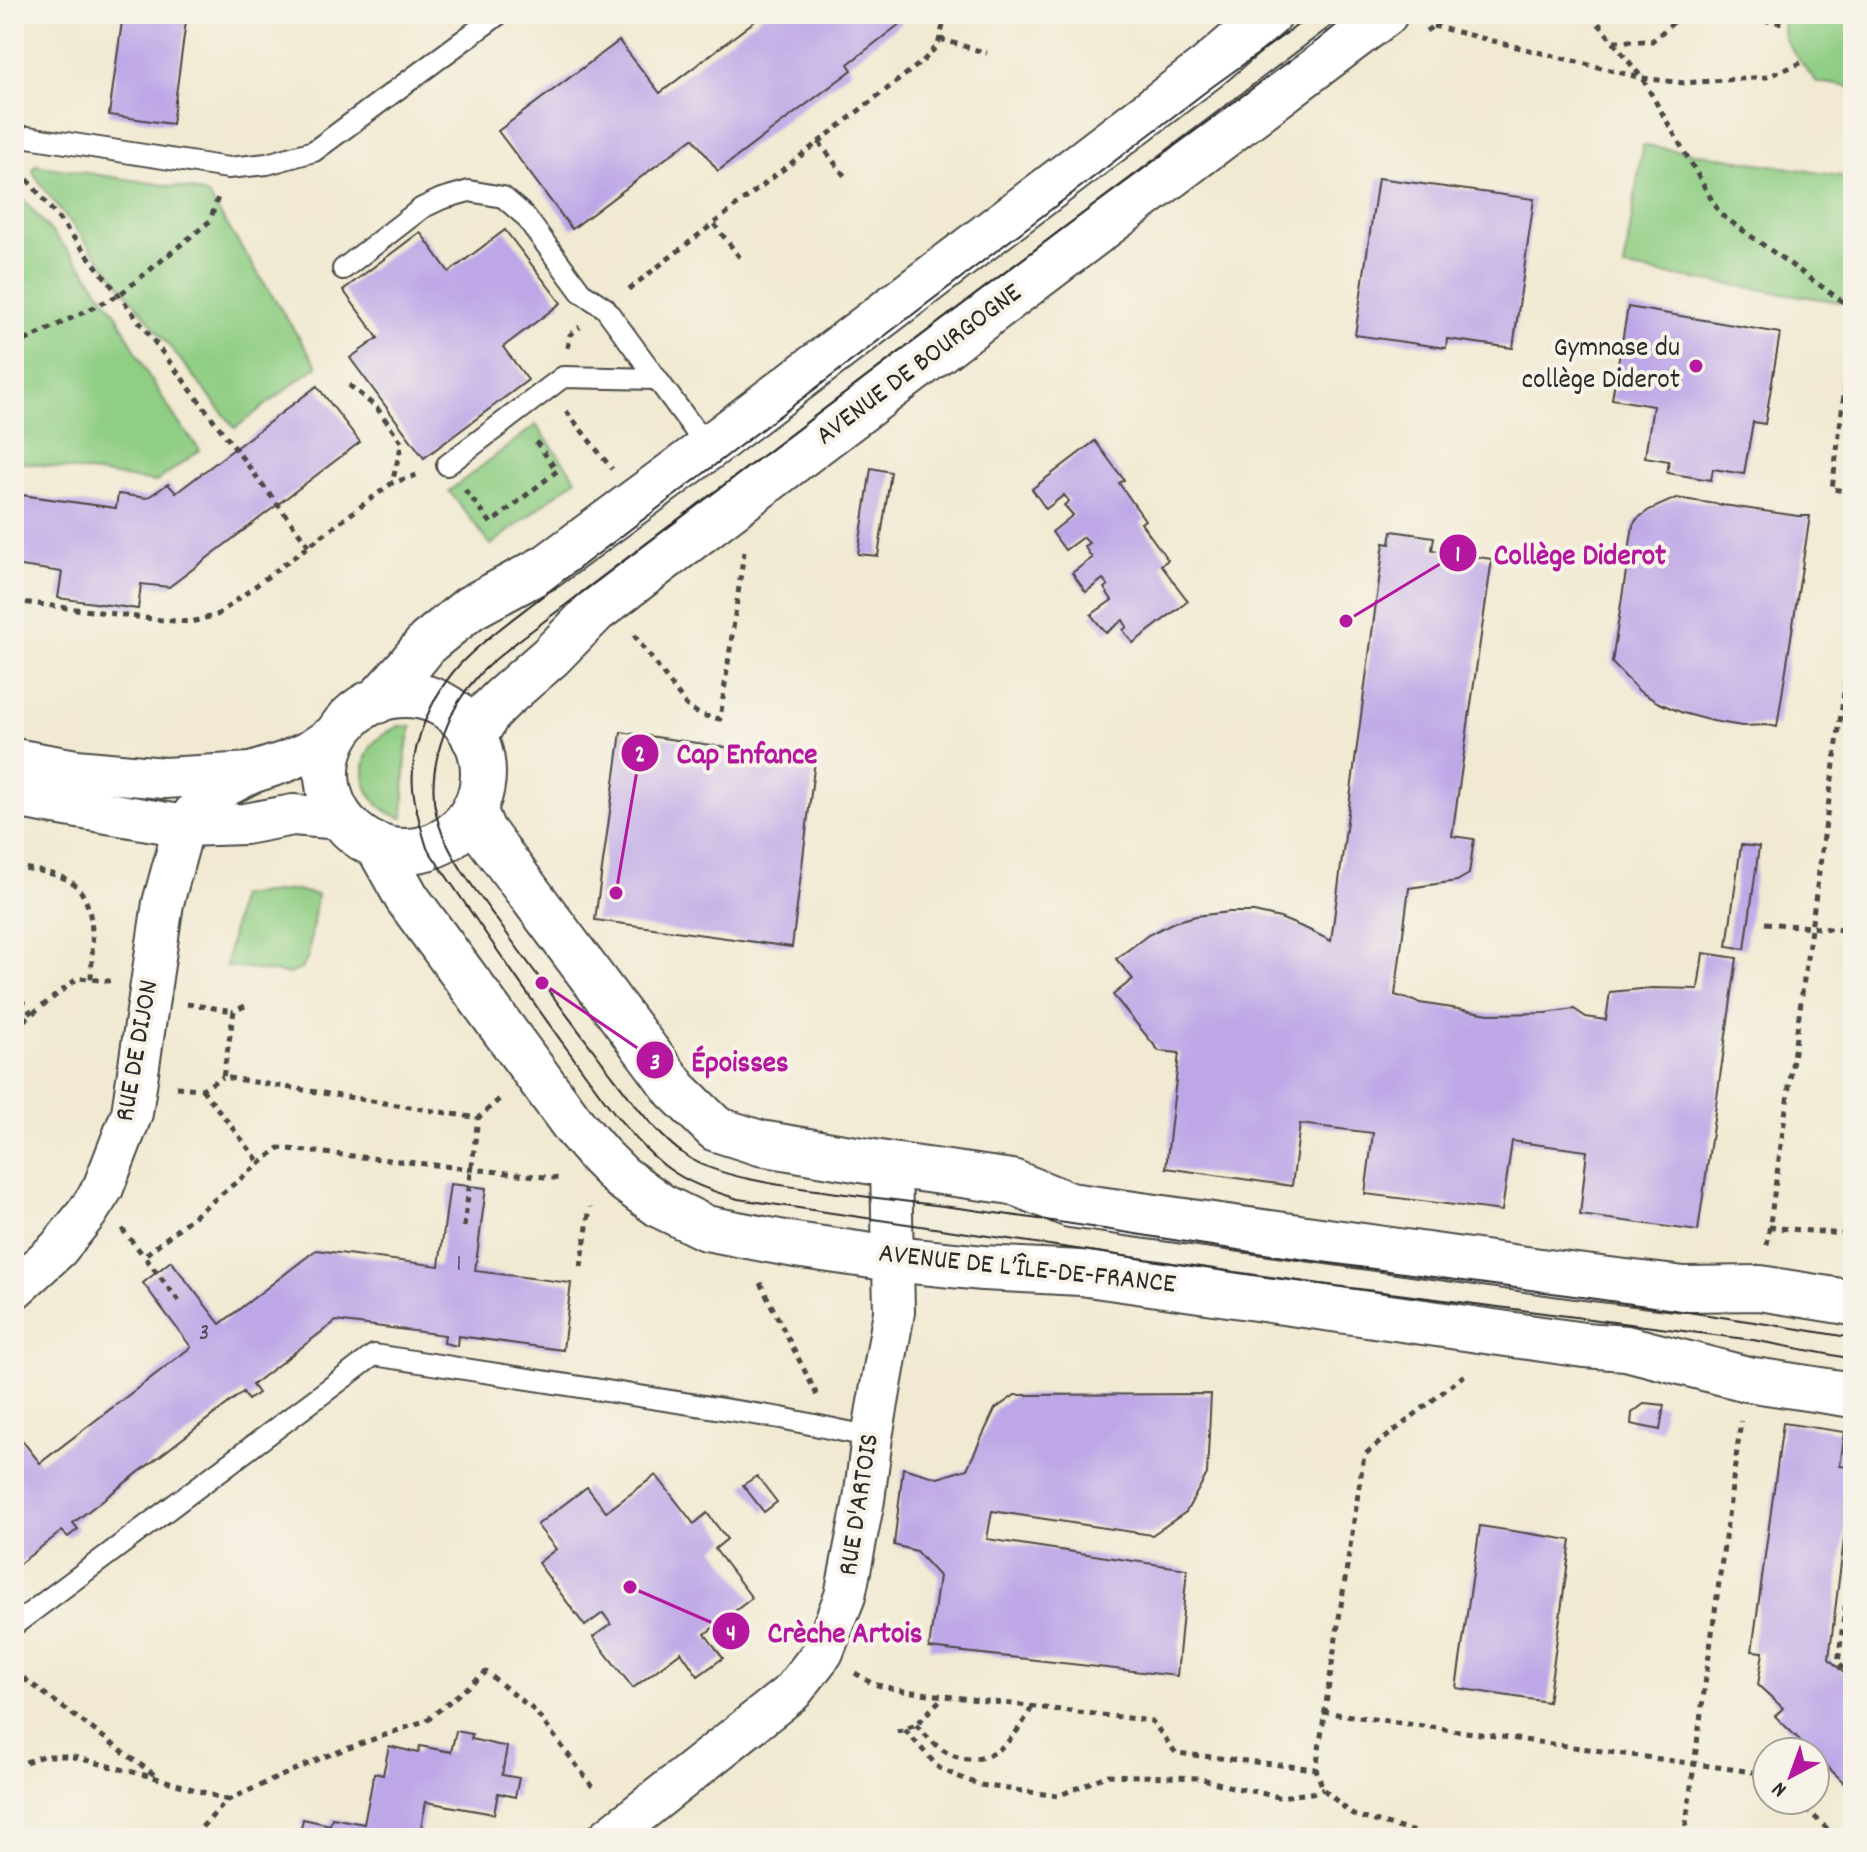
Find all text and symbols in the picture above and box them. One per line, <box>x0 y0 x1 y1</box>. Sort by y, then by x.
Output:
street label: AVENUE DE BOURGOGNE <box>809 275 1032 457</box>
place label: Gymnase du collège Diderot <box>1522 330 1680 402</box>
marker: Gymnase du collège Diderot <box>1687 357 1705 375</box>
callout: Collège Diderot <box>1438 526 1683 580</box>
text: Collège Diderot <box>1494 537 1666 580</box>
text: 1 <box>1455 539 1461 573</box>
callout: Cap Enfance <box>620 726 833 780</box>
text: Cap Enfance <box>677 736 817 779</box>
text: 2 <box>635 739 645 773</box>
street label: RUE DE DIJON <box>107 977 171 1125</box>
callout: Époisses <box>635 1033 804 1087</box>
text: Époisses <box>691 1044 789 1087</box>
text: 3 <box>650 1047 660 1081</box>
street label: AVENUE DE L’ÎLE-DE-FRANCE <box>876 1236 1178 1307</box>
house number: 1 <box>456 1248 462 1282</box>
house number: 3 <box>199 1317 209 1351</box>
street label: RUE D'ARTOIS <box>830 1431 892 1579</box>
callout: Crèche Artois <box>711 1604 938 1658</box>
text: Crèche Artois <box>768 1615 922 1658</box>
text: 4 <box>726 1618 736 1652</box>
north arrow <box>1751 1736 1831 1816</box>
text: N <box>1766 1773 1794 1804</box>

